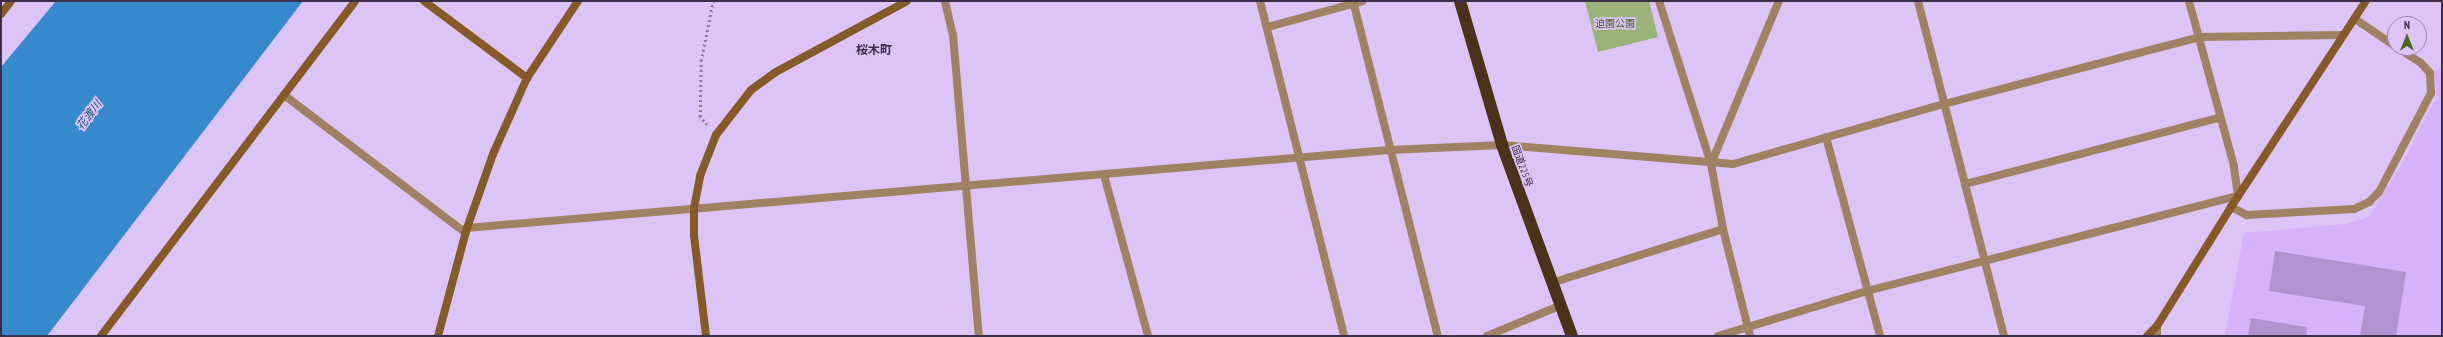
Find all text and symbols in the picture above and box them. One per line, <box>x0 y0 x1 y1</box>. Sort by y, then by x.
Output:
north arrow <box>2387 16 2427 56</box>
park label: 迫園公園 <box>1595 18 1635 30</box>
text: N <box>2404 18 2410 32</box>
district label: 桜木町 <box>856 43 892 57</box>
water label: 花渡川 <box>74 98 104 132</box>
street label: 国道225号 <box>1509 144 1535 188</box>

